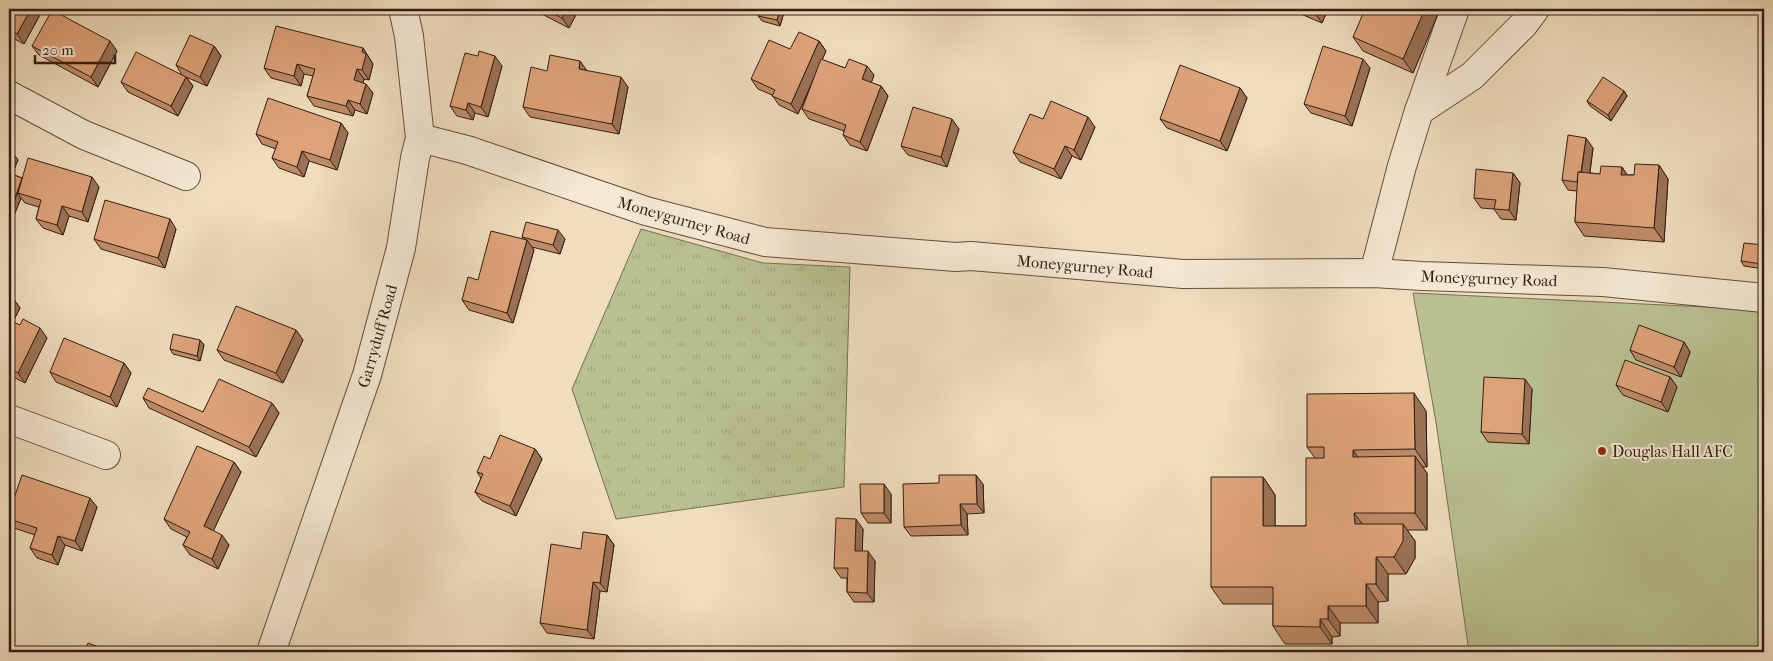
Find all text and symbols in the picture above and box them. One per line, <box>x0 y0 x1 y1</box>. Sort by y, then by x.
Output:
scale bar <box>35 32 115 64</box>
text: 20 m <box>42 41 74 59</box>
street label: Moneygurney Road <box>616 193 752 249</box>
street label: Moneygurney Road <box>1016 251 1154 282</box>
street label: Moneygurney Road <box>1420 267 1558 290</box>
street label: Garryduff Road <box>354 282 401 390</box>
place label: Douglas Hall AFC <box>1612 442 1733 461</box>
marker: Douglas Hall AFC <box>1596 445 1608 457</box>

